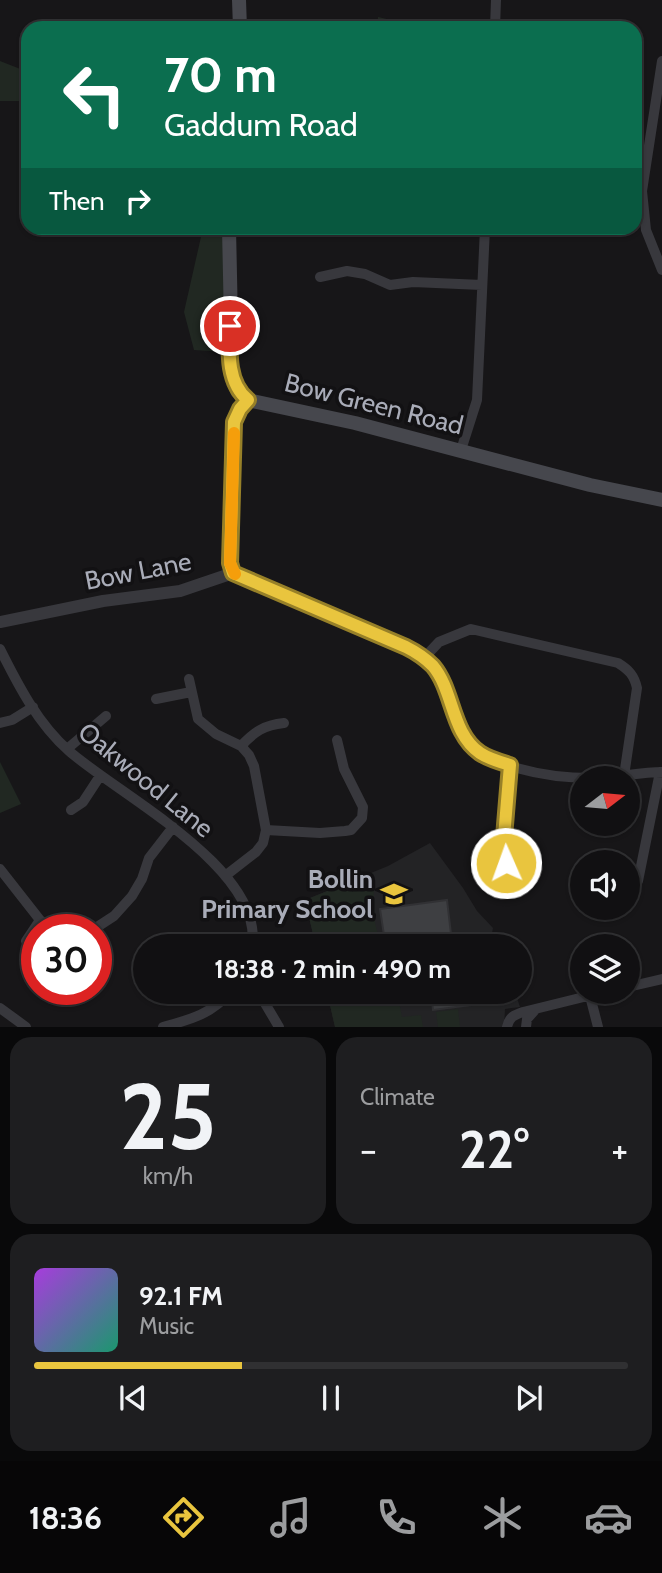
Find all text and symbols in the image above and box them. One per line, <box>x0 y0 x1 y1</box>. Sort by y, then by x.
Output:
text: 70 m <box>164 45 277 104</box>
icon: left <box>49 49 140 140</box>
text: Gaddum Road <box>164 105 358 144</box>
icon: right <box>119 182 157 220</box>
text: Then <box>49 185 105 217</box>
pin <box>200 296 260 356</box>
icon: arrive <box>211 307 249 345</box>
street label: Bow Green Road <box>281 366 467 442</box>
street label: Bow Lane <box>82 545 194 597</box>
street label: Oakwood Lane <box>72 716 220 844</box>
north arrow <box>570 766 640 836</box>
map controls <box>570 766 640 1004</box>
position arrow <box>469 826 543 900</box>
button: sound <box>570 850 640 920</box>
place label: Bollin Primary School <box>201 863 373 925</box>
school or university icon: Bollin Primary School <box>379 879 409 909</box>
speed limit sign: 30 <box>21 914 112 1005</box>
button: layers <box>570 934 640 1004</box>
text: 18:38 · 2 min · 490 m <box>214 953 451 985</box>
text: 25 <box>119 1061 217 1172</box>
text: Climate <box>360 1083 435 1111</box>
text: 22° <box>459 1118 529 1181</box>
text: − <box>360 1126 377 1173</box>
text: + <box>611 1126 628 1173</box>
text: km/h <box>143 1162 193 1190</box>
text: 92.1 FM <box>139 1280 223 1312</box>
text: Music <box>139 1312 194 1340</box>
icon: previous <box>114 1379 152 1417</box>
icon: pause <box>312 1379 350 1417</box>
icon: next <box>510 1379 548 1417</box>
icon: directions <box>159 1493 208 1542</box>
icon: music <box>266 1493 315 1542</box>
icon: phone <box>372 1493 421 1542</box>
icon: climate <box>478 1493 527 1542</box>
icon: car <box>584 1493 633 1542</box>
text: 18:36 <box>29 1498 102 1537</box>

